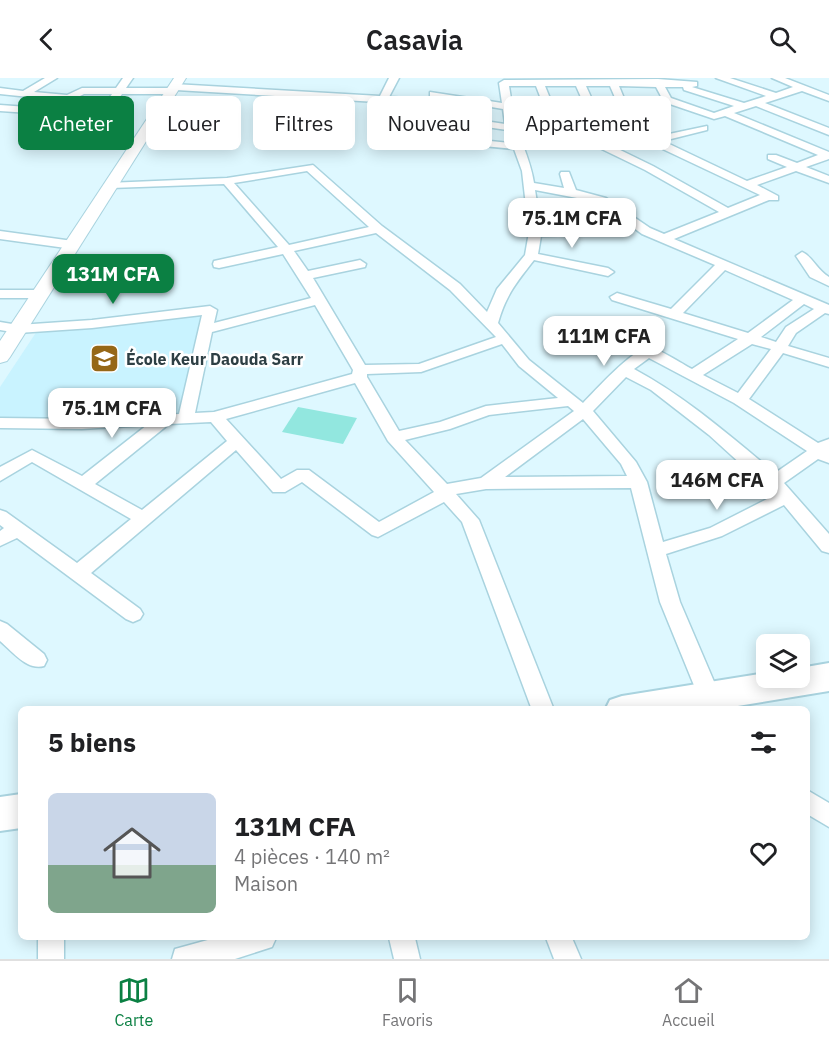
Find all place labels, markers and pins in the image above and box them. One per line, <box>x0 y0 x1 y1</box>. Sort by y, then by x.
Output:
pin: 75.1M CFA <box>503 198 641 249</box>
pin: 131M CFA <box>51 254 175 305</box>
pin: 111M CFA <box>542 316 666 367</box>
school or university icon: École Keur Daouda Sarr <box>89 343 121 375</box>
place label: École Keur Daouda Sarr <box>126 348 304 369</box>
pin: 75.1M CFA <box>43 388 181 439</box>
pin: 146M CFA <box>655 460 779 511</box>

